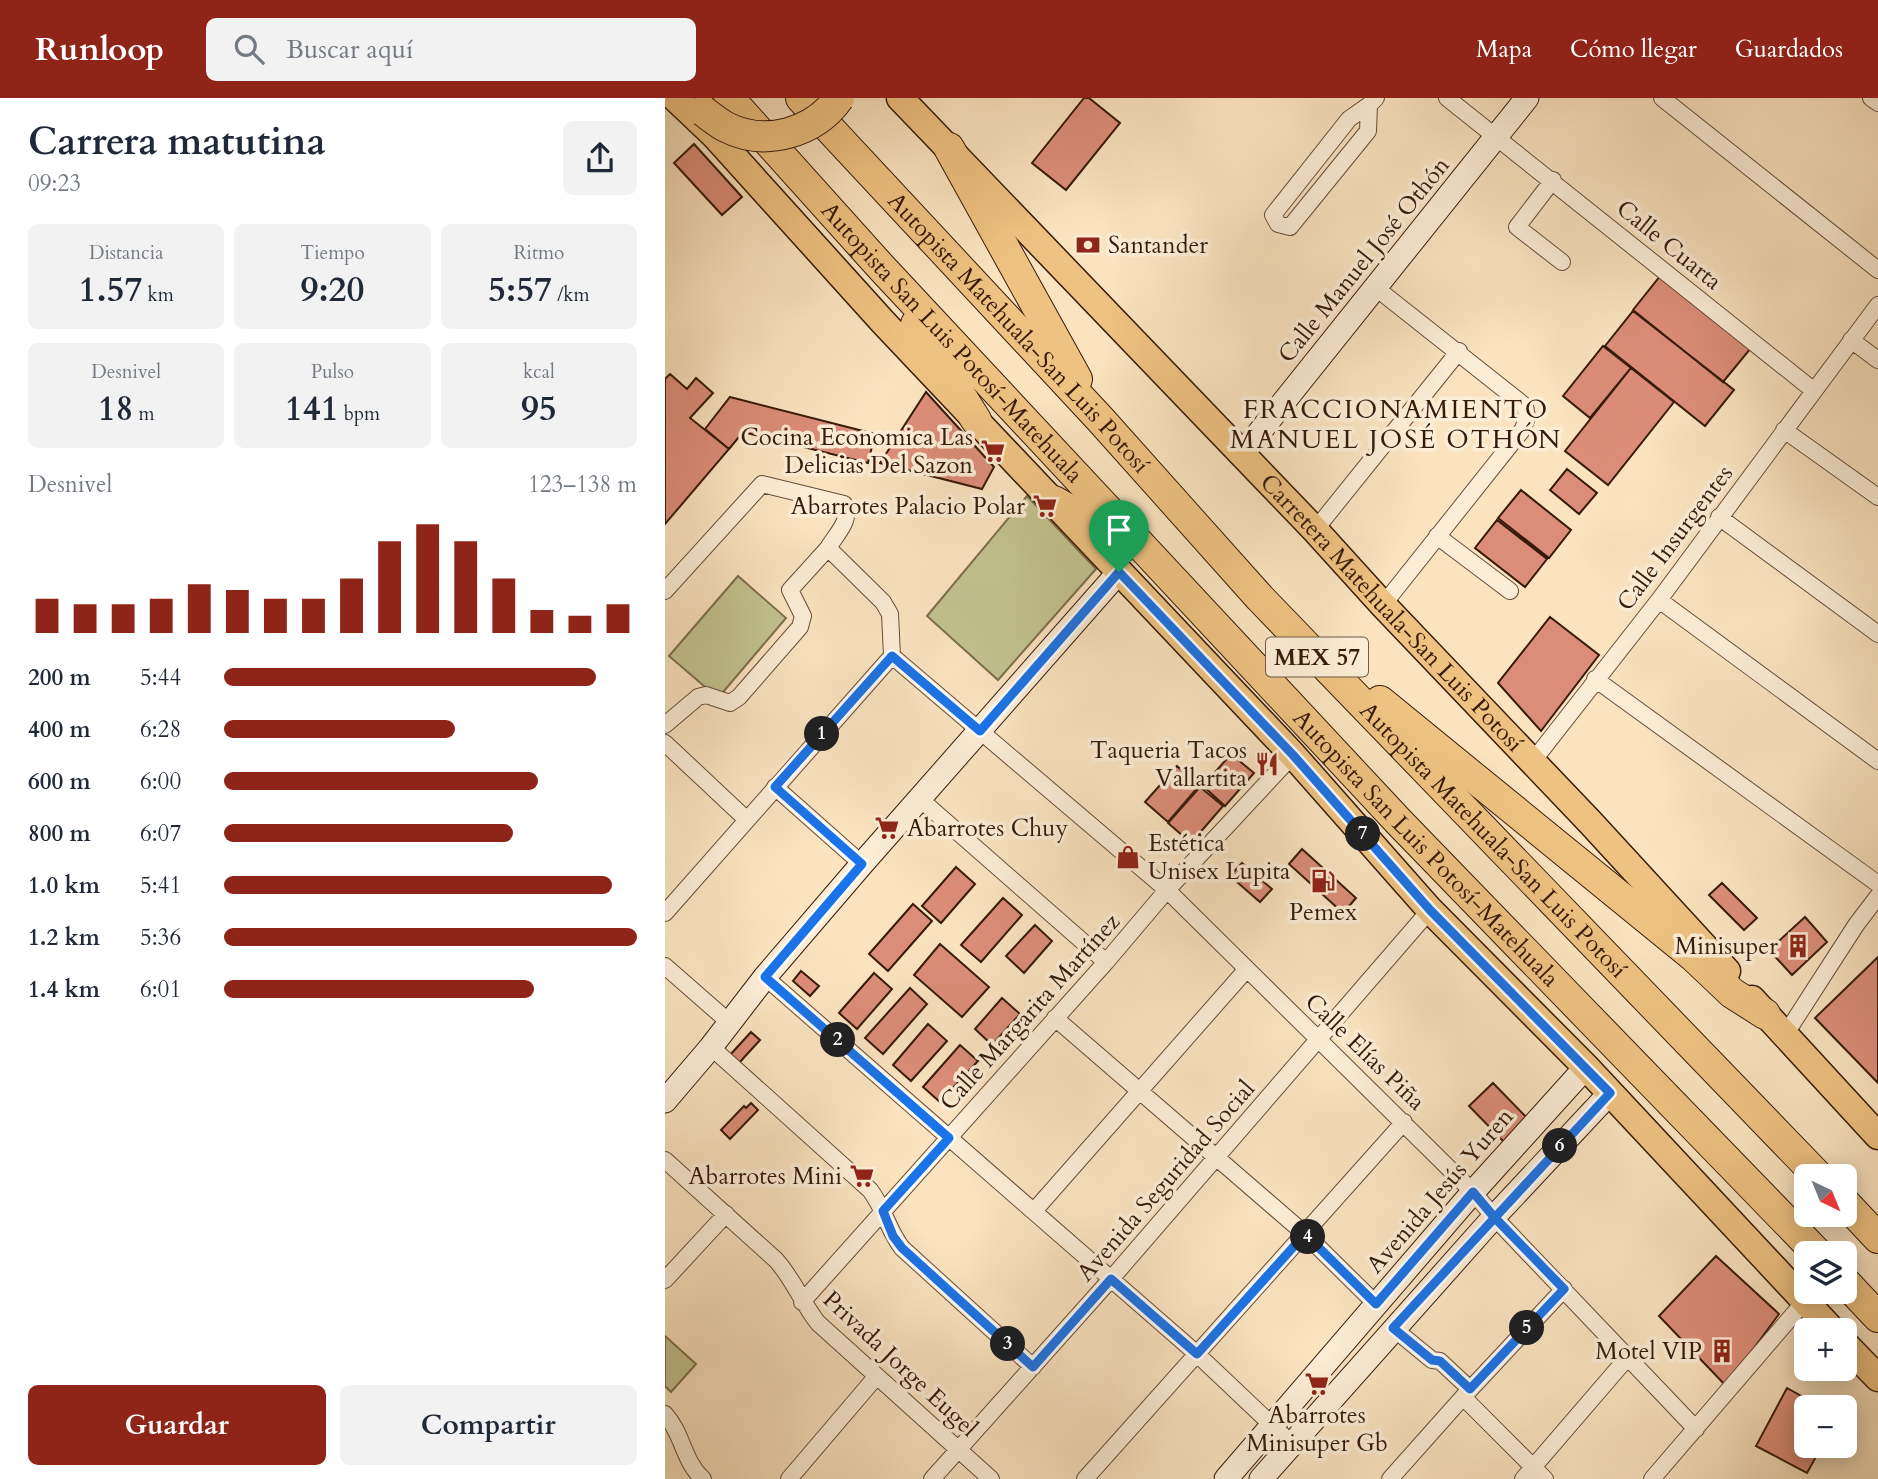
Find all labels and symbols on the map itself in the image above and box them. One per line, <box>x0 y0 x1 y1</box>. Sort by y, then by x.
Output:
street label: Calle Manuel José Othón <box>1271 150 1458 370</box>
street label: Autopista Matehuala-San Luis Potosí <box>880 185 1157 480</box>
street label: Calle Cuarta <box>1609 192 1729 298</box>
street label: Autopista San Luis Potosí-Matehuala <box>814 195 1091 491</box>
place label: Santander <box>1108 229 1208 262</box>
bank icon: Santander <box>1074 231 1102 259</box>
district label: FRACCIONAMIENTO MANUEL JOSÉ OTHÓN <box>1230 392 1562 457</box>
place label: Cocina Economica Las Delicias Del Sazon <box>740 421 973 482</box>
supermarket icon: Cocina Economica Las Delicias Del Sazon <box>979 437 1007 465</box>
street label: Calle Insurgentes <box>1609 458 1741 618</box>
street label: Carretera Matehuala-San Luis Potosí <box>1253 466 1531 759</box>
place label: Abarrotes Palacio Polar <box>791 490 1025 523</box>
supermarket icon: Abarrotes Palacio Polar <box>1031 492 1059 520</box>
pin <box>1089 500 1149 572</box>
road number: MEX 57 <box>1266 638 1368 677</box>
street label: Autopista Matehuala-San Luis Potosí <box>1352 695 1635 985</box>
street label: Autopista San Luis Potosí-Matehuala <box>1286 702 1567 994</box>
pin: 1 <box>805 716 839 752</box>
place label: Taqueria Tacos Vallartita <box>1090 734 1248 795</box>
restaurant icon: Taqueria Tacos Vallartita <box>1253 750 1281 778</box>
place label: Abarrotes Chuy <box>907 812 1068 845</box>
supermarket icon: Abarrotes Chuy <box>873 814 901 842</box>
pin: 7 <box>1345 816 1381 852</box>
place label: Estética Unisex Lupita <box>1148 827 1291 888</box>
shop icon: Estética Unisex Lupita <box>1114 843 1142 871</box>
fuel station icon: Pemex <box>1309 867 1337 895</box>
place label: Pemex <box>1289 896 1357 929</box>
street label: Calle Margarita Martínez <box>932 906 1128 1118</box>
place label: Minisuper <box>1675 930 1778 963</box>
building icon: Minisuper <box>1784 932 1812 960</box>
street label: Calle Elías Piña <box>1298 986 1433 1118</box>
pin: 2 <box>821 1023 855 1058</box>
street label: Avenida Seguridad Social <box>1069 1073 1263 1289</box>
street label: Avenida Jesús Yuren <box>1359 1101 1521 1281</box>
pin: 6 <box>1543 1128 1577 1164</box>
place label: Abarrotes Mini <box>688 1160 842 1193</box>
supermarket icon: Abarrotes Mini <box>848 1162 876 1190</box>
north arrow <box>1794 1164 1857 1227</box>
pin: 4 <box>1291 1220 1325 1254</box>
street label: Privada Jorge Eugel <box>815 1283 985 1445</box>
pin: 5 <box>1509 1310 1545 1346</box>
pin: 3 <box>991 1326 1025 1362</box>
place label: Motel VIP <box>1595 1335 1702 1368</box>
building icon: Motel VIP <box>1708 1337 1736 1365</box>
supermarket icon: Abarrotes Minisuper Gb <box>1303 1370 1331 1398</box>
place label: Abarrotes Minisuper Gb <box>1246 1399 1388 1460</box>

